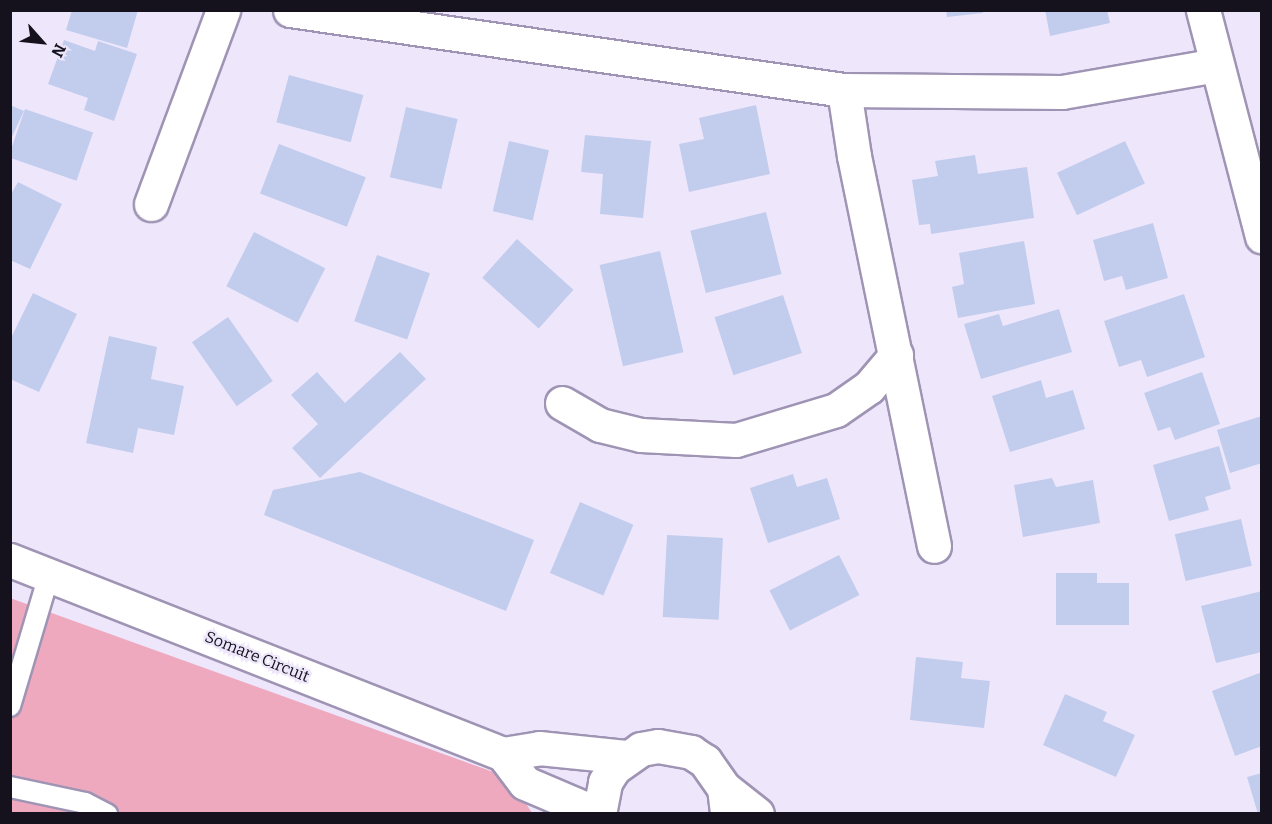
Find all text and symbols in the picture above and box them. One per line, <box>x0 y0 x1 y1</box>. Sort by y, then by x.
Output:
north arrow <box>12 12 72 72</box>
text: N <box>47 41 70 60</box>
street label: Somare Circuit <box>202 627 312 687</box>

